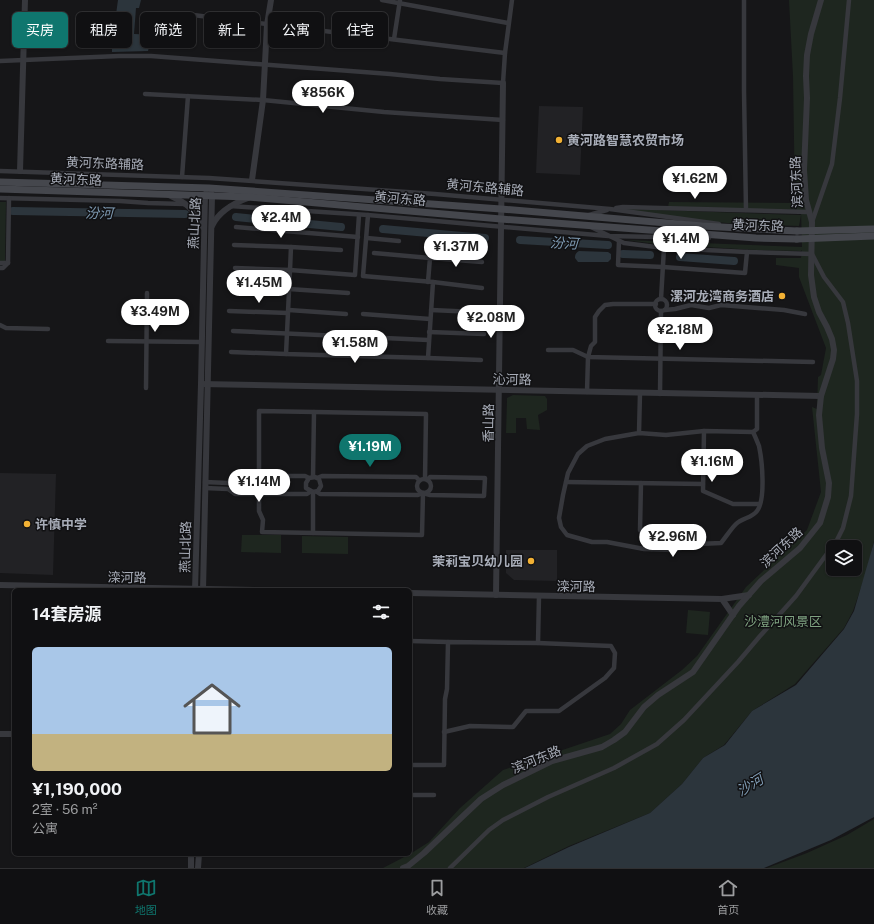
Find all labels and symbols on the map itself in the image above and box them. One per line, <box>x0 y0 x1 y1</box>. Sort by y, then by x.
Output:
pin: ¥856K <box>295 80 351 114</box>
place label: 黄河路智慧农贸市场 <box>567 133 684 148</box>
marker: 黄河路智慧农贸市场 <box>554 135 564 145</box>
street label: 黄河东路辅路 <box>66 155 144 172</box>
street label: 滨河东路 <box>788 156 805 208</box>
pin: ¥1.62M <box>662 166 728 200</box>
street label: 黄河东路 <box>50 171 102 188</box>
street label: 黄河东路辅路 <box>445 177 524 198</box>
street label: 黄河东路 <box>373 189 427 208</box>
street label: 燕山北路 <box>186 197 203 249</box>
water label: 汾河 <box>85 205 116 221</box>
pin: ¥2.4M <box>253 205 309 239</box>
street label: 黄河东路 <box>732 217 784 234</box>
pin: ¥1.4M <box>653 226 709 260</box>
pin: ¥1.37M <box>423 234 489 268</box>
water label: 汾河 <box>550 234 581 252</box>
pin: ¥1.45M <box>226 270 292 304</box>
place label: 漯河龙湾商务酒店 <box>670 289 774 304</box>
marker: 漯河龙湾商务酒店 <box>777 291 787 301</box>
pin: ¥3.49M <box>122 299 188 333</box>
pin: ¥2.08M <box>458 305 524 339</box>
pin: ¥2.18M <box>647 317 713 351</box>
pin: ¥1.58M <box>322 330 388 364</box>
street label: 沁河路 <box>492 372 532 387</box>
street label: 香山路 <box>481 403 496 443</box>
pin: ¥1.19M <box>337 434 403 468</box>
pin: ¥1.16M <box>679 449 745 483</box>
pin: ¥1.14M <box>226 469 292 503</box>
place label: 许慎中学 <box>35 517 87 532</box>
marker: 许慎中学 <box>22 519 32 529</box>
street label: 燕山北路 <box>178 521 193 573</box>
pin: ¥2.96M <box>640 524 706 558</box>
street label: 滨河东路 <box>757 524 805 571</box>
place label: 茉莉宝贝幼儿园 <box>432 554 523 569</box>
marker: 茉莉宝贝幼儿园 <box>526 556 536 566</box>
street label: 滦河路 <box>107 570 147 585</box>
street label: 滦河路 <box>556 579 596 594</box>
park label: 沙澧河风景区 <box>744 614 822 629</box>
street label: 滨河东路 <box>509 743 563 776</box>
water label: 沙河 <box>734 769 769 799</box>

